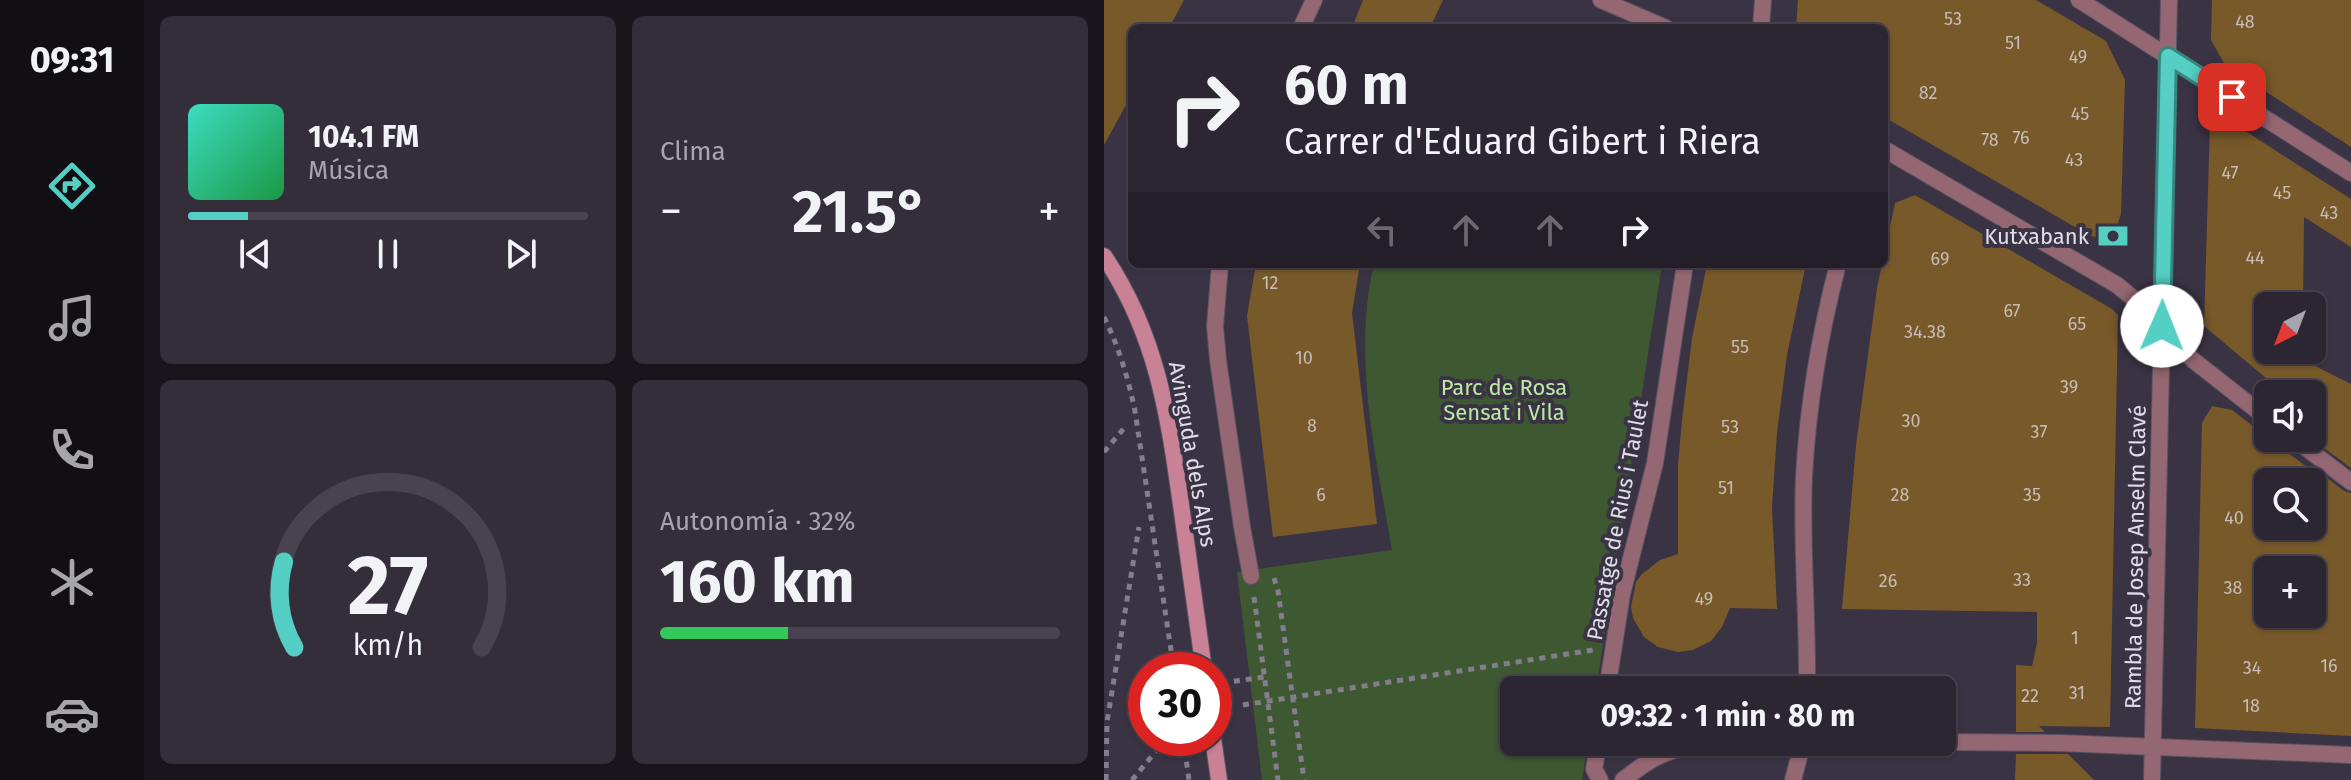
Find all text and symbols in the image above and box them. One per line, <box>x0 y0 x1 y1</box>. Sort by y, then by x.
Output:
house number: 53 <box>1944 8 1962 30</box>
house number: 48 <box>2235 11 2255 33</box>
house number: 51 <box>2005 32 2021 54</box>
text: 09:31 <box>30 38 114 82</box>
house number: 49 <box>2069 46 2087 68</box>
text: 60 m <box>1284 52 1409 119</box>
icon: right <box>1152 56 1256 160</box>
pin <box>2198 63 2266 131</box>
icon: arrive <box>2210 75 2254 119</box>
house number: 82 <box>1919 82 1937 104</box>
house number: 45 <box>2071 103 2089 125</box>
text: 104.1 FM <box>308 119 419 155</box>
text: Carrer d'Eduard Gibert i Riera <box>1284 120 1761 164</box>
house number: 76 <box>2012 127 2030 149</box>
house number: 78 <box>1981 129 1999 151</box>
text: Clima <box>660 136 726 167</box>
house number: 43 <box>2065 149 2083 171</box>
text: Música <box>308 155 389 186</box>
icon: directions <box>44 158 100 214</box>
house number: 47 <box>2221 162 2239 184</box>
text: 21.5° <box>792 176 928 248</box>
house number: 45 <box>2273 182 2291 204</box>
text: − <box>660 185 682 238</box>
text: + <box>1038 185 1060 238</box>
house number: 43 <box>2320 202 2338 224</box>
icon: left <box>1360 208 1404 252</box>
icon: ahead <box>1444 208 1488 252</box>
icon: ahead <box>1528 208 1572 252</box>
icon: right <box>1612 208 1656 252</box>
bank icon: Kutxabank <box>2096 219 2130 253</box>
place label: Kutxabank <box>1984 223 2090 250</box>
icon: previous <box>233 232 277 276</box>
icon: pause <box>366 232 410 276</box>
icon: next <box>499 232 543 276</box>
house number: 44 <box>2245 247 2265 269</box>
house number: 69 <box>1931 248 1949 270</box>
house number: 12 <box>1262 272 1278 294</box>
position arrow <box>2120 284 2204 368</box>
icon: music <box>44 290 100 346</box>
north arrow <box>2254 292 2326 364</box>
map controls <box>2254 292 2326 628</box>
house number: 67 <box>2003 300 2021 322</box>
house number: 65 <box>2068 313 2086 335</box>
house number: 34.38 <box>1904 321 1946 343</box>
house number: 55 <box>1731 336 1749 358</box>
house number: 10 <box>1295 347 1313 369</box>
street label: Avinguda dels Alps <box>1163 359 1222 549</box>
park label: Parc de Rosa Sensat i Vila <box>1441 374 1567 426</box>
house number: 39 <box>2060 376 2078 398</box>
button: sound <box>2254 380 2326 452</box>
street label: Passatge de Rius i Taulet <box>1581 397 1654 643</box>
street label: Rambla de Josep Anselm Clavé <box>2119 405 2152 709</box>
house number: 30 <box>1901 410 1921 432</box>
house number: 8 <box>1307 415 1317 437</box>
house number: 53 <box>1721 416 1739 438</box>
house number: 37 <box>2031 421 2047 443</box>
icon: phone <box>44 422 100 478</box>
button: search <box>2254 468 2326 540</box>
house number: 51 <box>1718 477 1734 499</box>
house number: 6 <box>1316 484 1326 506</box>
house number: 28 <box>1891 484 1909 506</box>
house number: 35 <box>2023 484 2041 506</box>
text: Autonomía · 32% <box>660 506 855 537</box>
house number: 40 <box>2224 507 2244 529</box>
text: 27 <box>347 536 429 636</box>
text: 160 km <box>660 546 855 618</box>
icon: climate <box>44 554 100 610</box>
button: + <box>2254 556 2326 628</box>
house number: 33 <box>2013 569 2031 591</box>
house number: 26 <box>1879 570 1897 592</box>
house number: 38 <box>2224 577 2243 599</box>
house number: 49 <box>1695 588 1713 610</box>
house number: 1 <box>2071 627 2079 649</box>
text: km/h <box>353 628 423 663</box>
speed limit sign: 30 <box>1128 652 1232 756</box>
house number: 16 <box>2320 655 2338 677</box>
house number: 34 <box>2243 657 2262 679</box>
house number: 31 <box>2069 682 2085 704</box>
house number: 22 <box>2021 685 2039 707</box>
icon: car <box>44 686 100 742</box>
house number: 18 <box>2242 695 2260 717</box>
text: 09:32 · 1 min · 80 m <box>1601 698 1855 734</box>

